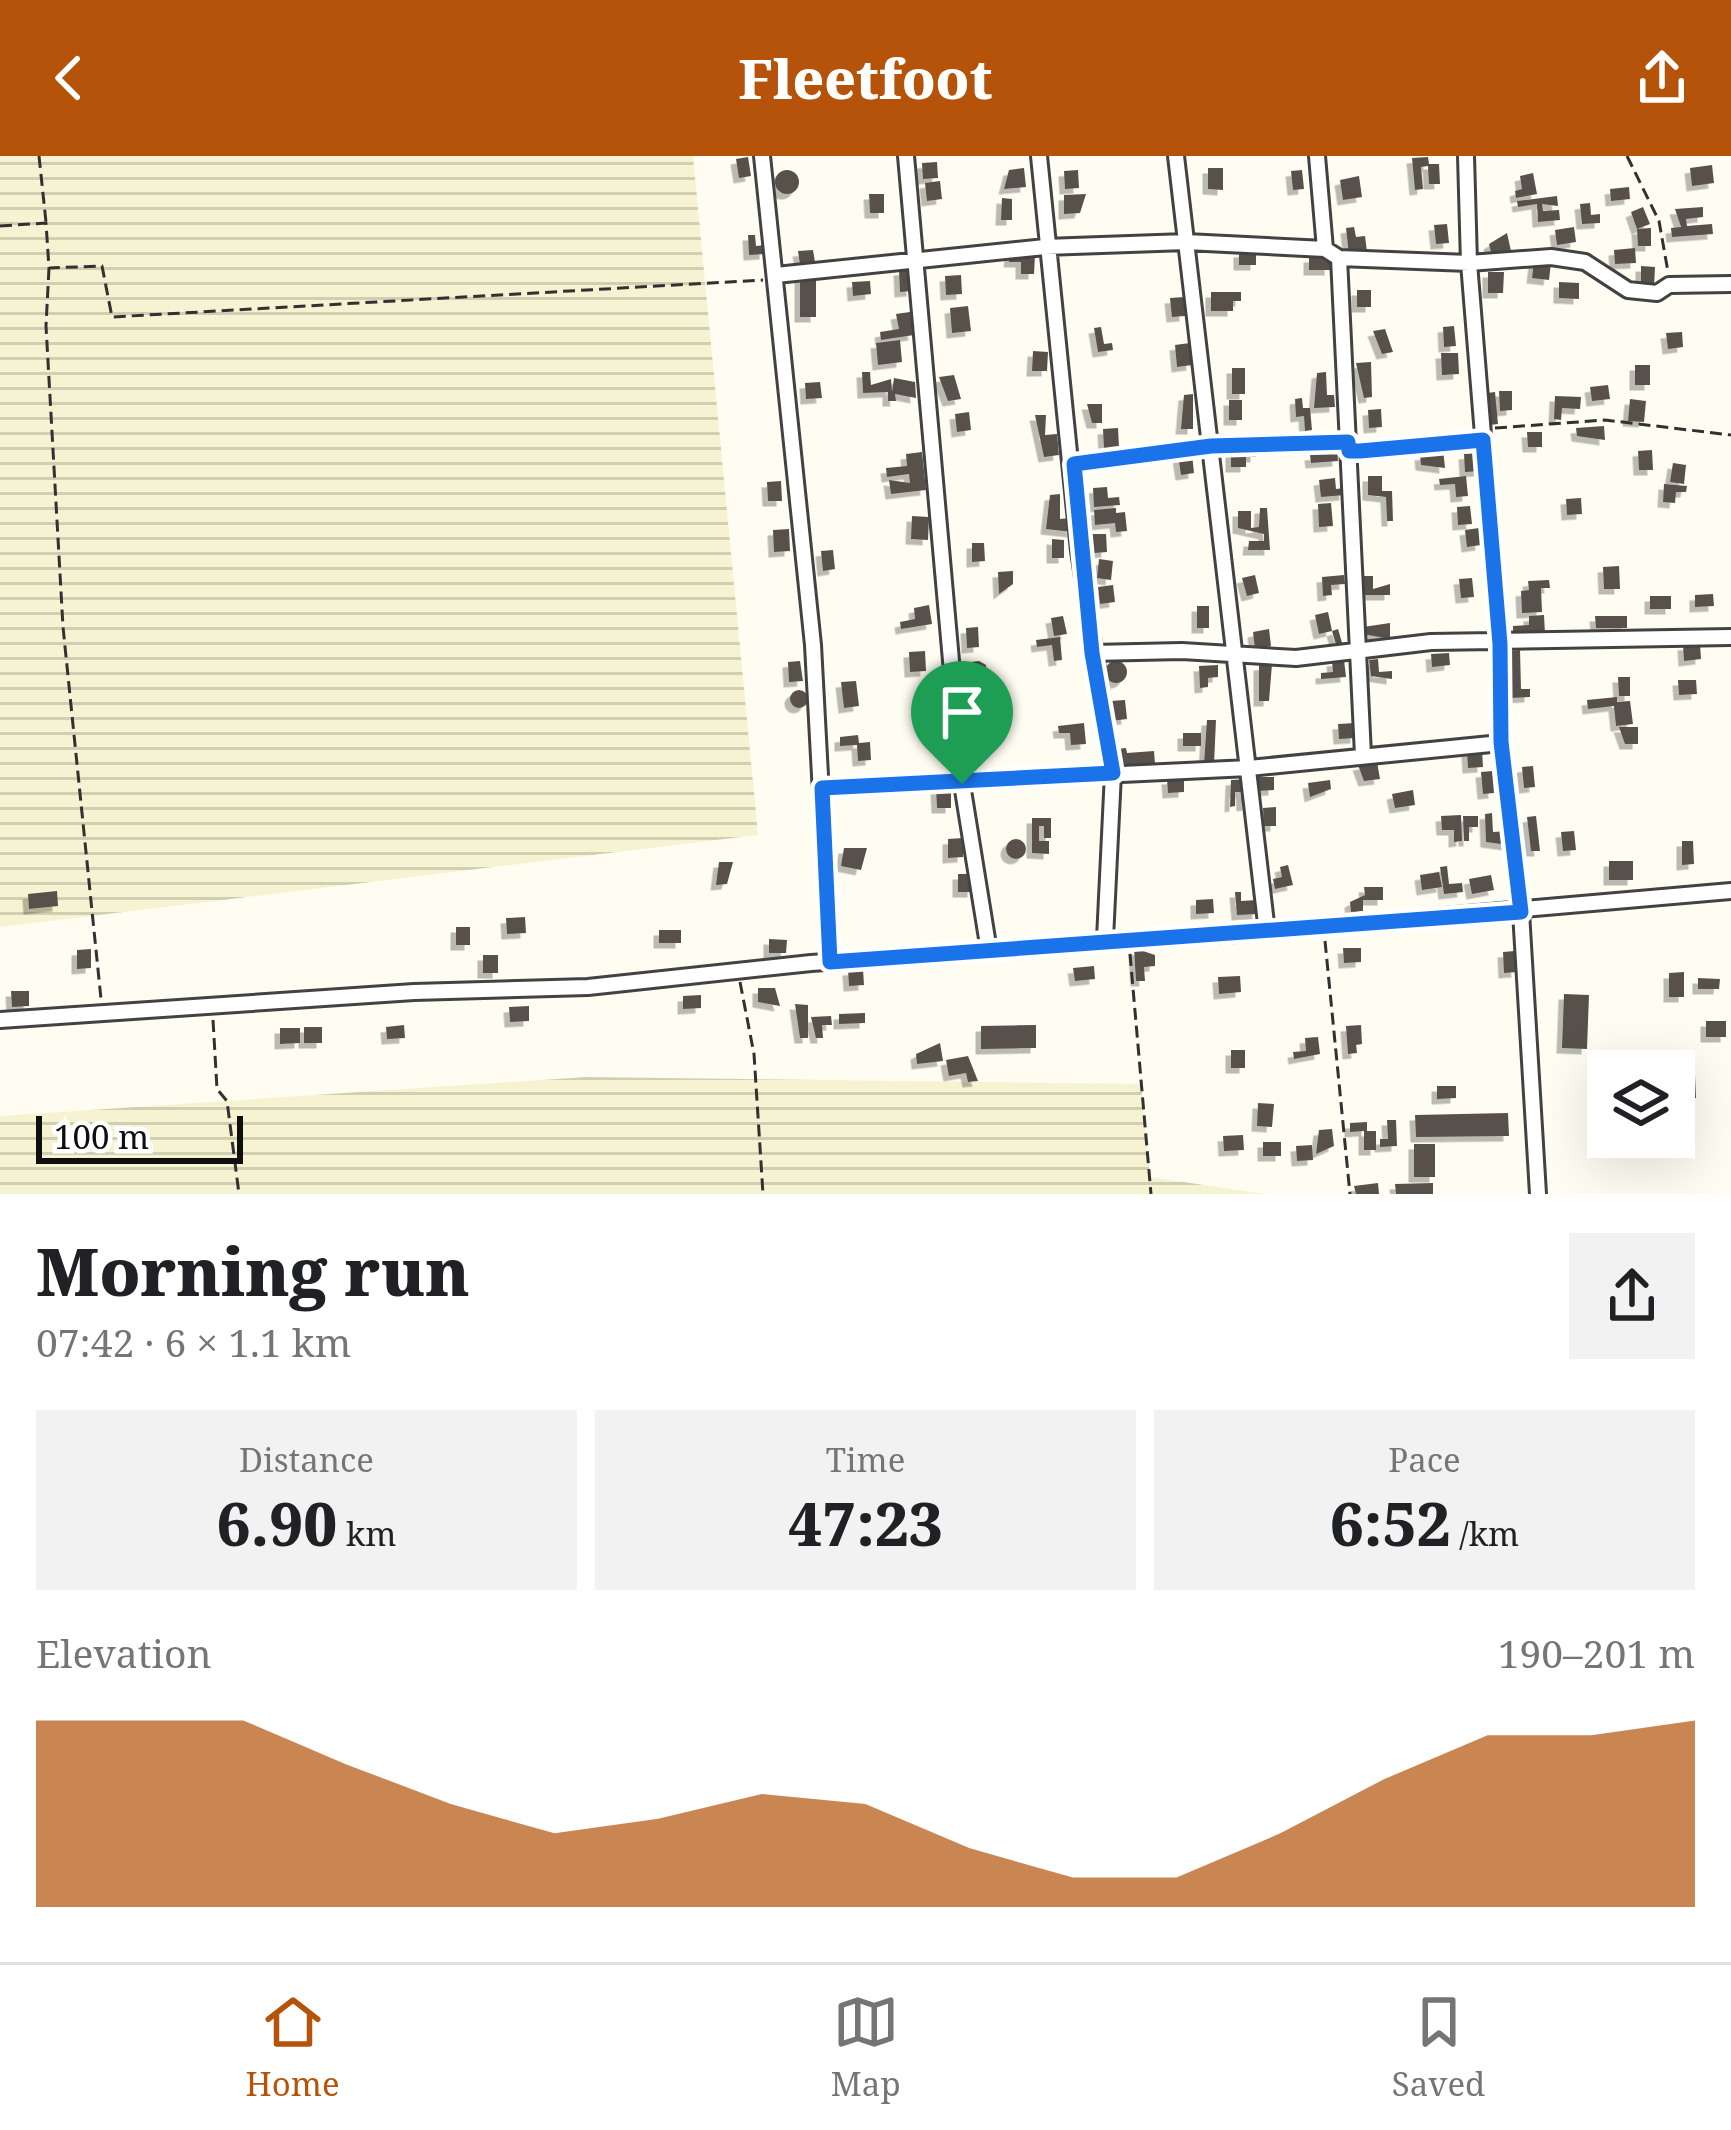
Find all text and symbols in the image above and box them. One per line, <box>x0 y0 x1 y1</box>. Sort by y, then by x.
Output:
text: Fleetfoot <box>738 41 993 115</box>
icon: back <box>36 45 102 111</box>
icon: share <box>1629 45 1695 111</box>
pin <box>911 661 1013 784</box>
icon: arrive <box>929 679 995 745</box>
map controls <box>1587 1050 1695 1158</box>
button: layers <box>1587 1050 1695 1158</box>
scale bar <box>36 1110 243 1163</box>
text: 100 m <box>54 1114 149 1159</box>
text: Morning run <box>36 1225 470 1315</box>
button: share <box>1569 1233 1695 1359</box>
text: 07:42 · 6 × 1.1 km <box>36 1315 351 1368</box>
text: Distance <box>239 1437 374 1482</box>
text: Time <box>826 1437 905 1482</box>
text: Pace <box>1388 1437 1461 1482</box>
text: 6.90 <box>217 1482 337 1564</box>
text: 47:23 <box>788 1482 943 1564</box>
text: 6:52 <box>1330 1482 1451 1564</box>
text: km <box>337 1511 396 1556</box>
text: /km <box>1451 1511 1519 1556</box>
text: Elevation <box>36 1626 212 1679</box>
text: 190–201 m <box>1498 1626 1695 1679</box>
tab: Home <box>246 1989 340 2106</box>
tab: Map <box>831 1989 901 2106</box>
tab: Saved <box>1392 1989 1485 2106</box>

